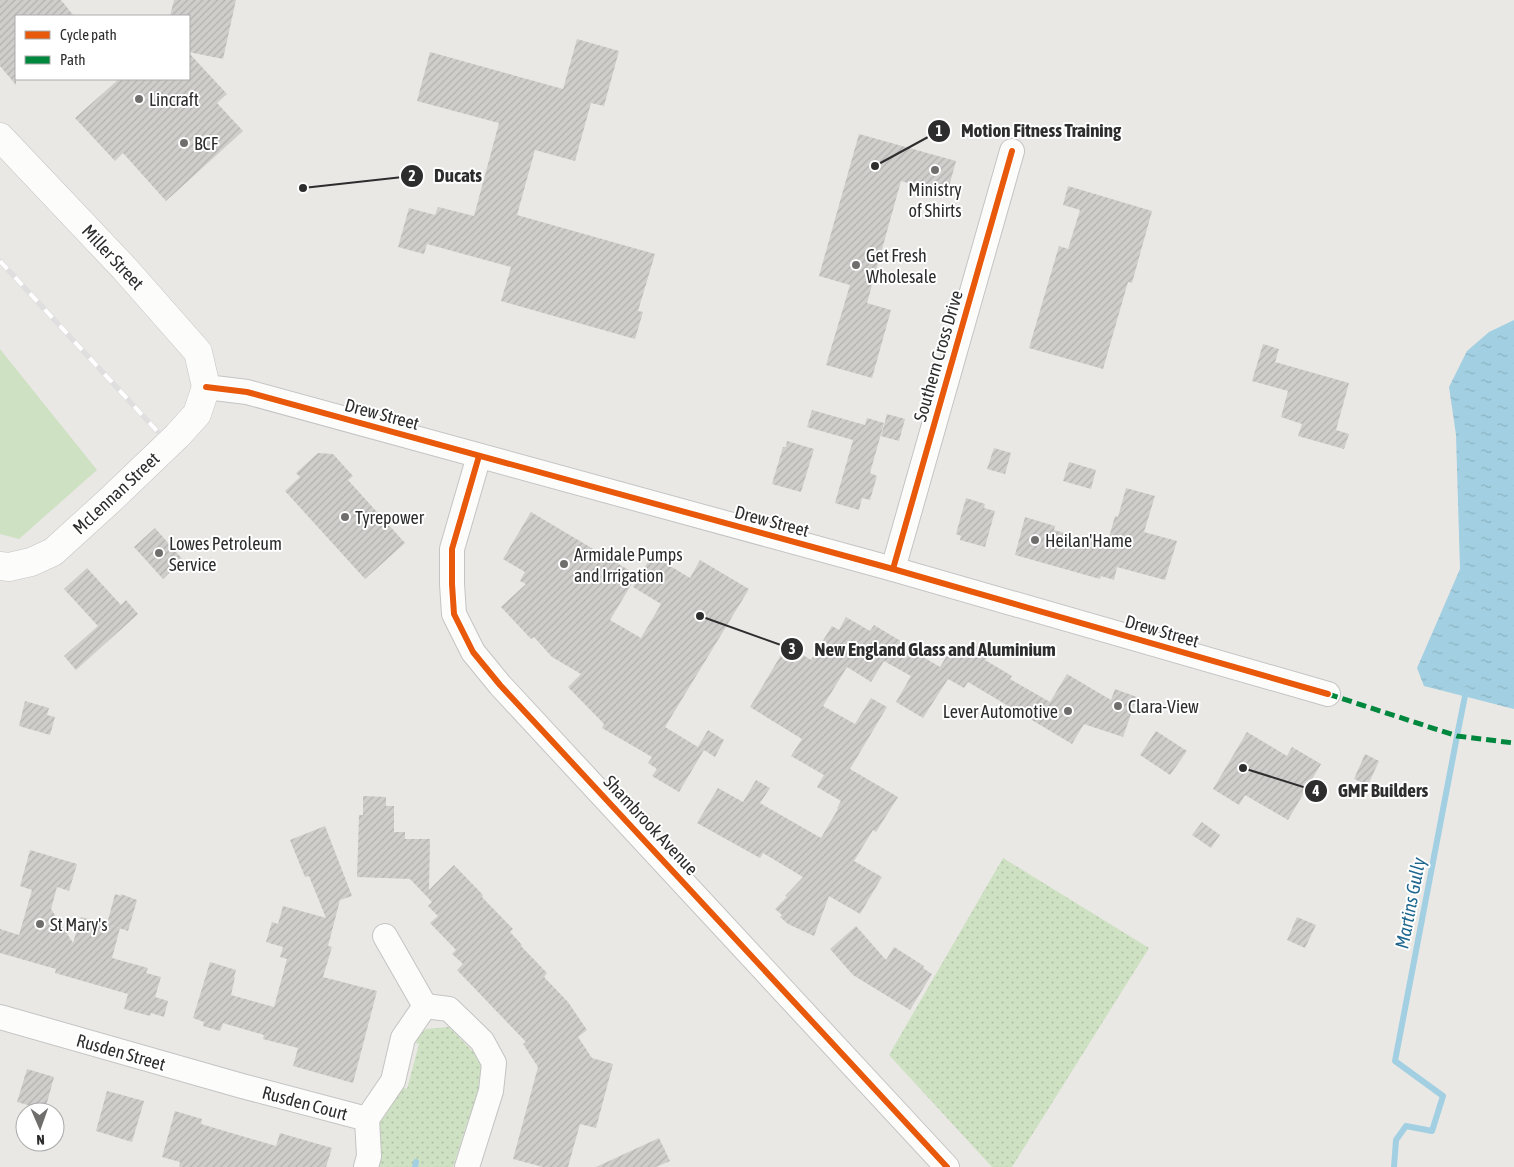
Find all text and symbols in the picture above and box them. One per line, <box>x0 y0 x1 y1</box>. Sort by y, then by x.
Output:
legend <box>15 15 190 80</box>
text: Cycle path <box>60 26 117 43</box>
text: Path <box>60 51 86 68</box>
place label: Lincraft <box>149 89 199 110</box>
marker: Lincraft <box>133 93 145 105</box>
callout: Motion Fitness Training <box>926 114 1131 148</box>
text: Motion Fitness Training <box>961 119 1122 141</box>
text: 1 <box>935 122 943 139</box>
place label: BCF <box>194 133 219 154</box>
marker: BCF <box>178 137 190 149</box>
callout: Ducats <box>399 159 492 193</box>
text: Ducats <box>434 164 482 186</box>
marker: Ministry of Shirts <box>929 164 941 176</box>
text: 2 <box>408 167 416 184</box>
place label: Ministry of Shirts <box>908 179 962 221</box>
street label: Miller Street <box>78 220 148 294</box>
place label: Get Fresh Wholesale <box>866 245 937 287</box>
marker: Get Fresh Wholesale <box>850 259 862 271</box>
street label: Southern Cross Drive <box>909 288 967 424</box>
street label: Drew Street <box>343 394 421 434</box>
street label: McLennan Street <box>68 448 164 538</box>
street label: Drew Street <box>733 501 811 541</box>
place label: Tyrepower <box>355 507 425 528</box>
marker: Tyrepower <box>339 511 351 523</box>
place label: Heilan'Hame <box>1045 530 1132 551</box>
place label: Lowes Petroleum Service <box>169 533 282 575</box>
marker: Heilan'Hame <box>1029 534 1041 546</box>
place label: Armidale Pumps and Irrigation <box>574 544 683 586</box>
marker: Lowes Petroleum Service <box>153 547 165 559</box>
marker: Armidale Pumps and Irrigation <box>558 558 570 570</box>
street label: Drew Street <box>1123 610 1201 652</box>
callout: New England Glass and Aluminium <box>779 632 1066 666</box>
text: New England Glass and Aluminium <box>814 638 1056 660</box>
text: 3 <box>788 640 796 657</box>
place label: Clara-View <box>1128 696 1199 717</box>
marker: Clara-View <box>1112 700 1124 712</box>
place label: Lever Automotive <box>943 701 1058 722</box>
marker: Lever Automotive <box>1062 705 1074 717</box>
street label: Shambrook Avenue <box>599 771 703 879</box>
callout: GMF Builders <box>1303 774 1439 808</box>
text: GMF Builders <box>1338 779 1428 801</box>
text: 4 <box>1311 782 1320 799</box>
water label: Martins Gully <box>1390 855 1430 950</box>
place label: St Mary's <box>50 914 108 935</box>
marker: St Mary's <box>34 918 46 930</box>
street label: Rusden Street <box>74 1029 168 1075</box>
street label: Rusden Court <box>260 1082 350 1124</box>
north arrow <box>15 1102 65 1152</box>
text: N <box>36 1132 45 1148</box>

